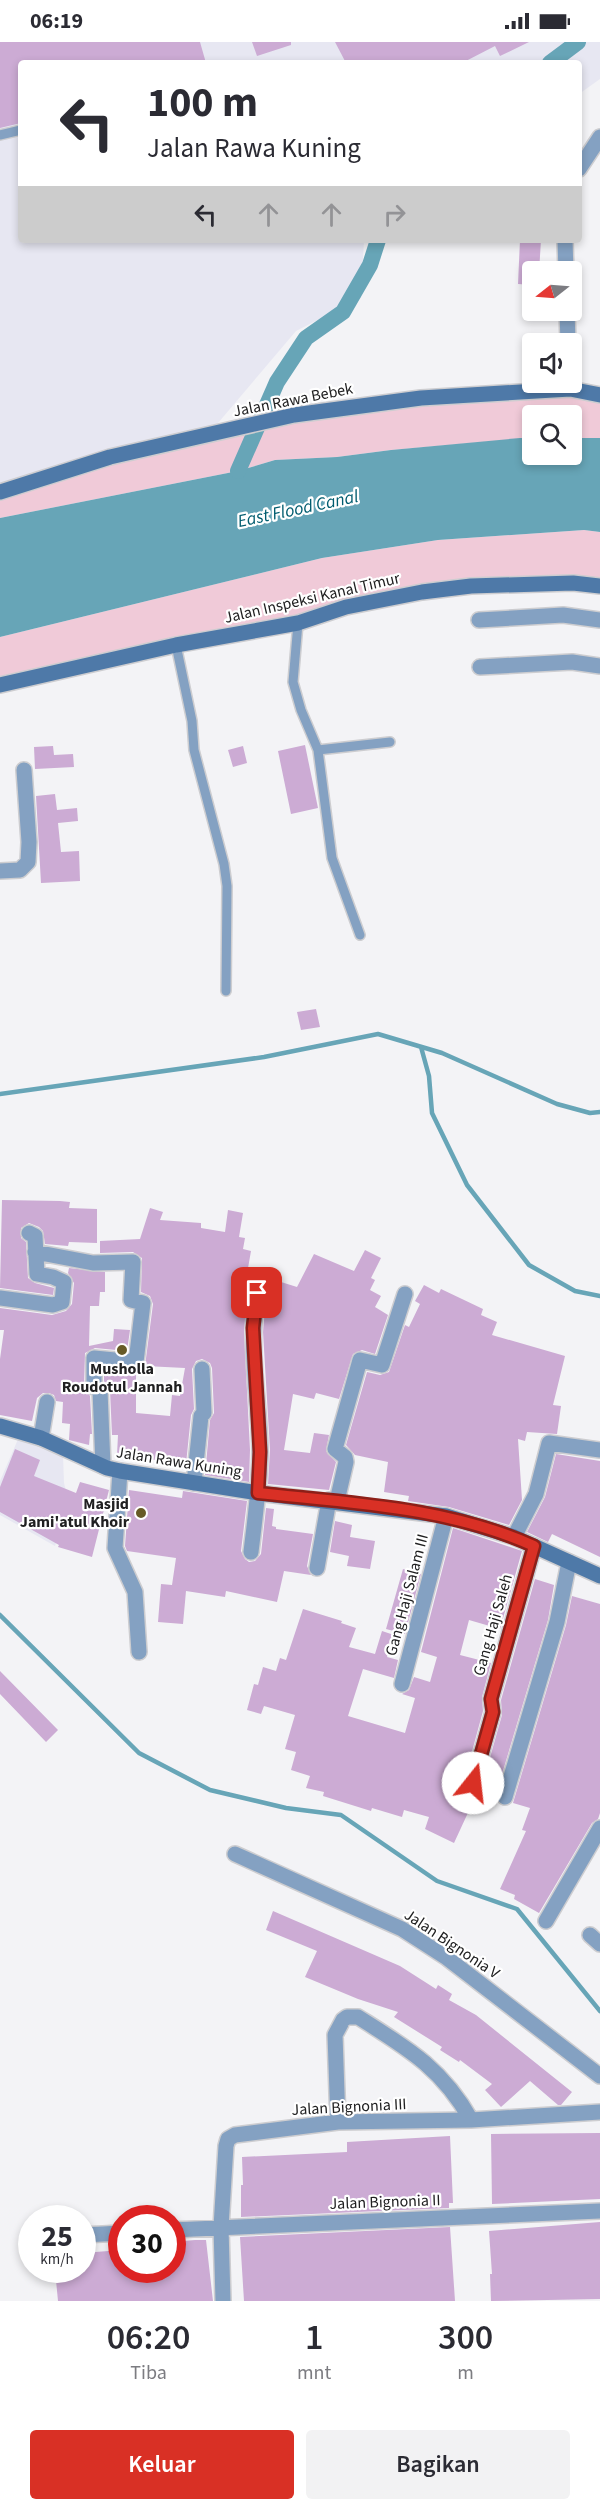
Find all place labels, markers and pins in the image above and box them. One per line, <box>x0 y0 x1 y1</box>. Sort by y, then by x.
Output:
pin <box>231 1267 282 1318</box>
marker: Musholla Roudotul Jannah <box>115 1343 129 1357</box>
place label: Musholla Roudotul Jannah <box>62 1358 182 1398</box>
place label: Masjid Jami'atul Khoir <box>20 1493 130 1533</box>
marker: Masjid Jami'atul Khoir <box>134 1506 148 1520</box>

